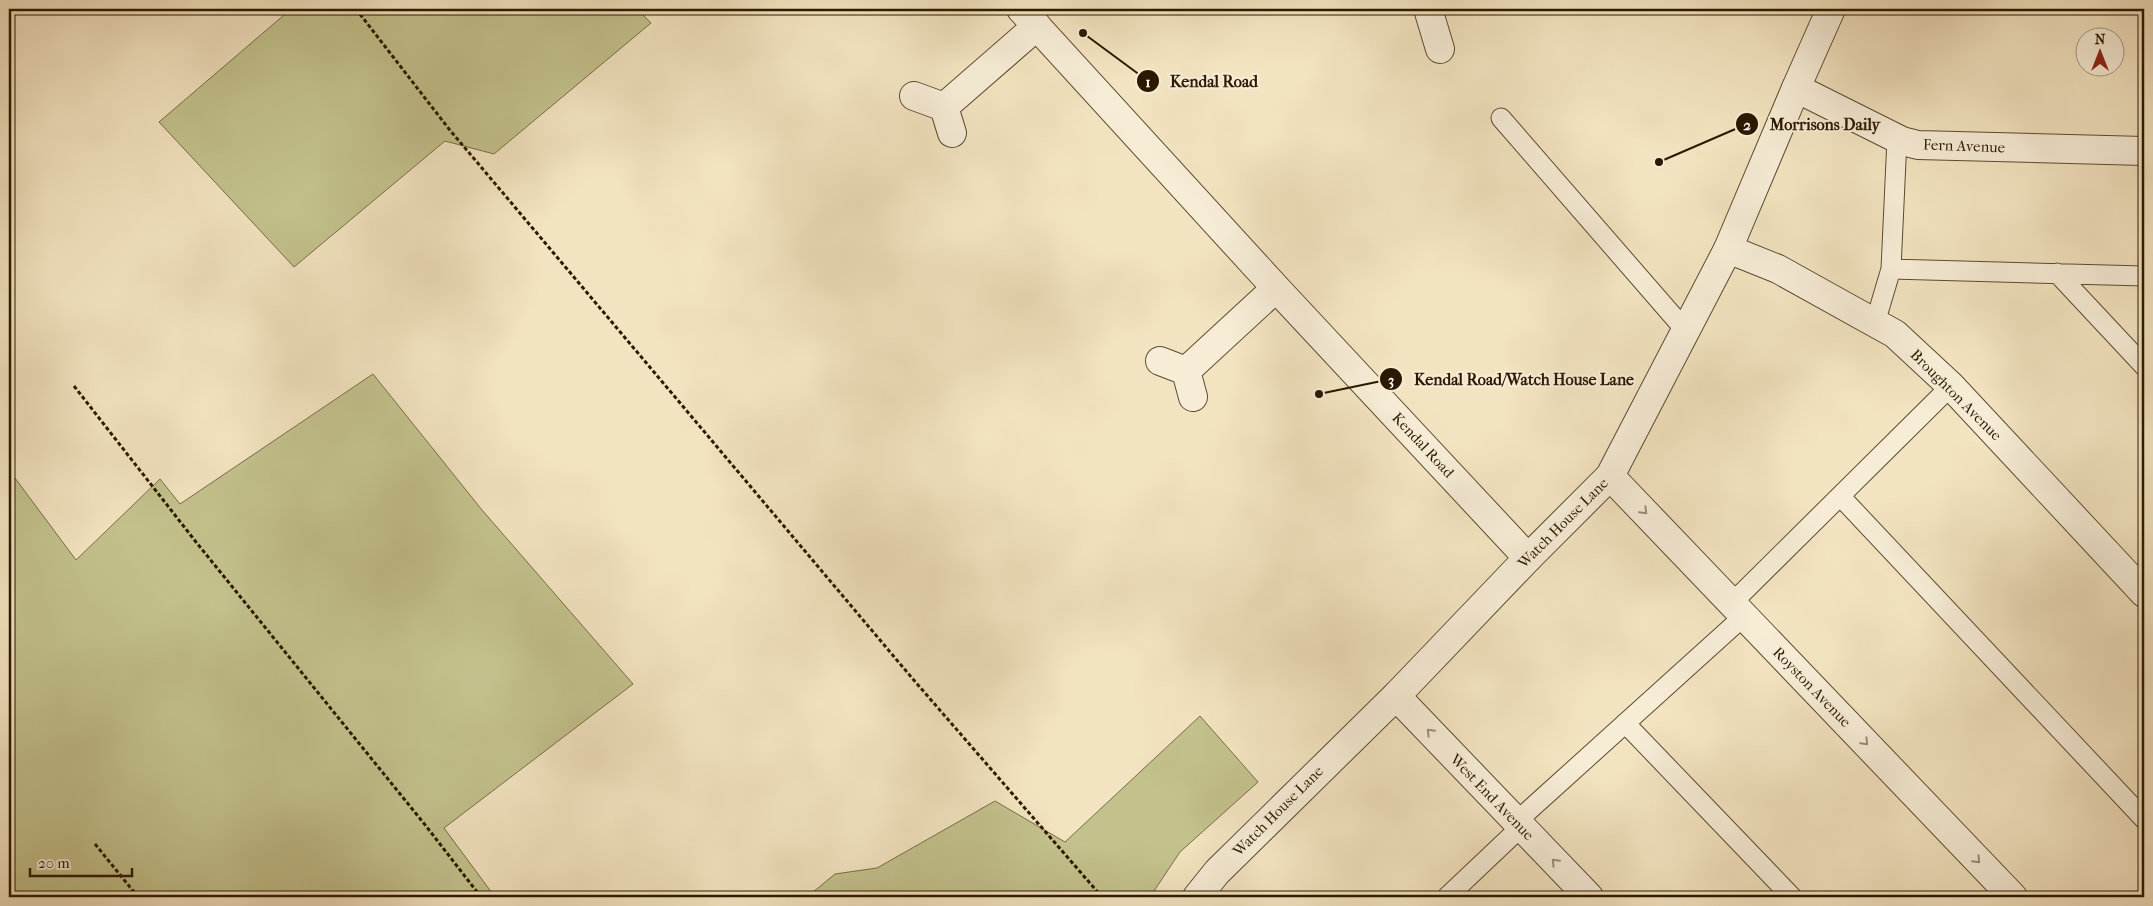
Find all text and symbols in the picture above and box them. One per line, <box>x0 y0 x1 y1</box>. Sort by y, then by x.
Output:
north arrow <box>2076 28 2126 78</box>
text: N <box>2095 31 2106 48</box>
callout: Kendal Road <box>1135 66 1268 97</box>
text: Kendal Road <box>1170 72 1259 91</box>
text: 1 <box>1145 73 1151 91</box>
callout: Morrisons Daily <box>1735 109 1890 140</box>
text: Morrisons Daily <box>1769 115 1882 135</box>
text: 2 <box>1743 116 1751 134</box>
street label: Fern Avenue <box>1923 136 2006 156</box>
street label: Broughton Avenue <box>1907 346 2006 445</box>
callout: Kendal Road/Watch House Lane <box>1379 364 1644 395</box>
text: Kendal Road/Watch House Lane <box>1414 370 1634 389</box>
text: 3 <box>1388 371 1394 389</box>
street label: Kendal Road <box>1388 409 1458 482</box>
street label: Watch House Lane <box>1513 474 1612 573</box>
one-way arrow <box>1638 505 1647 514</box>
street label: Royston Avenue <box>1769 643 1855 731</box>
one-way arrow <box>1427 729 1436 738</box>
one-way arrow <box>1859 737 1868 746</box>
street label: West End Avenue <box>1446 749 1538 844</box>
street label: Watch House Lane <box>1228 762 1327 861</box>
scale bar <box>30 846 132 878</box>
text: 20 m <box>38 854 70 872</box>
one-way arrow <box>1971 854 1980 863</box>
one-way arrow <box>1552 859 1561 868</box>

